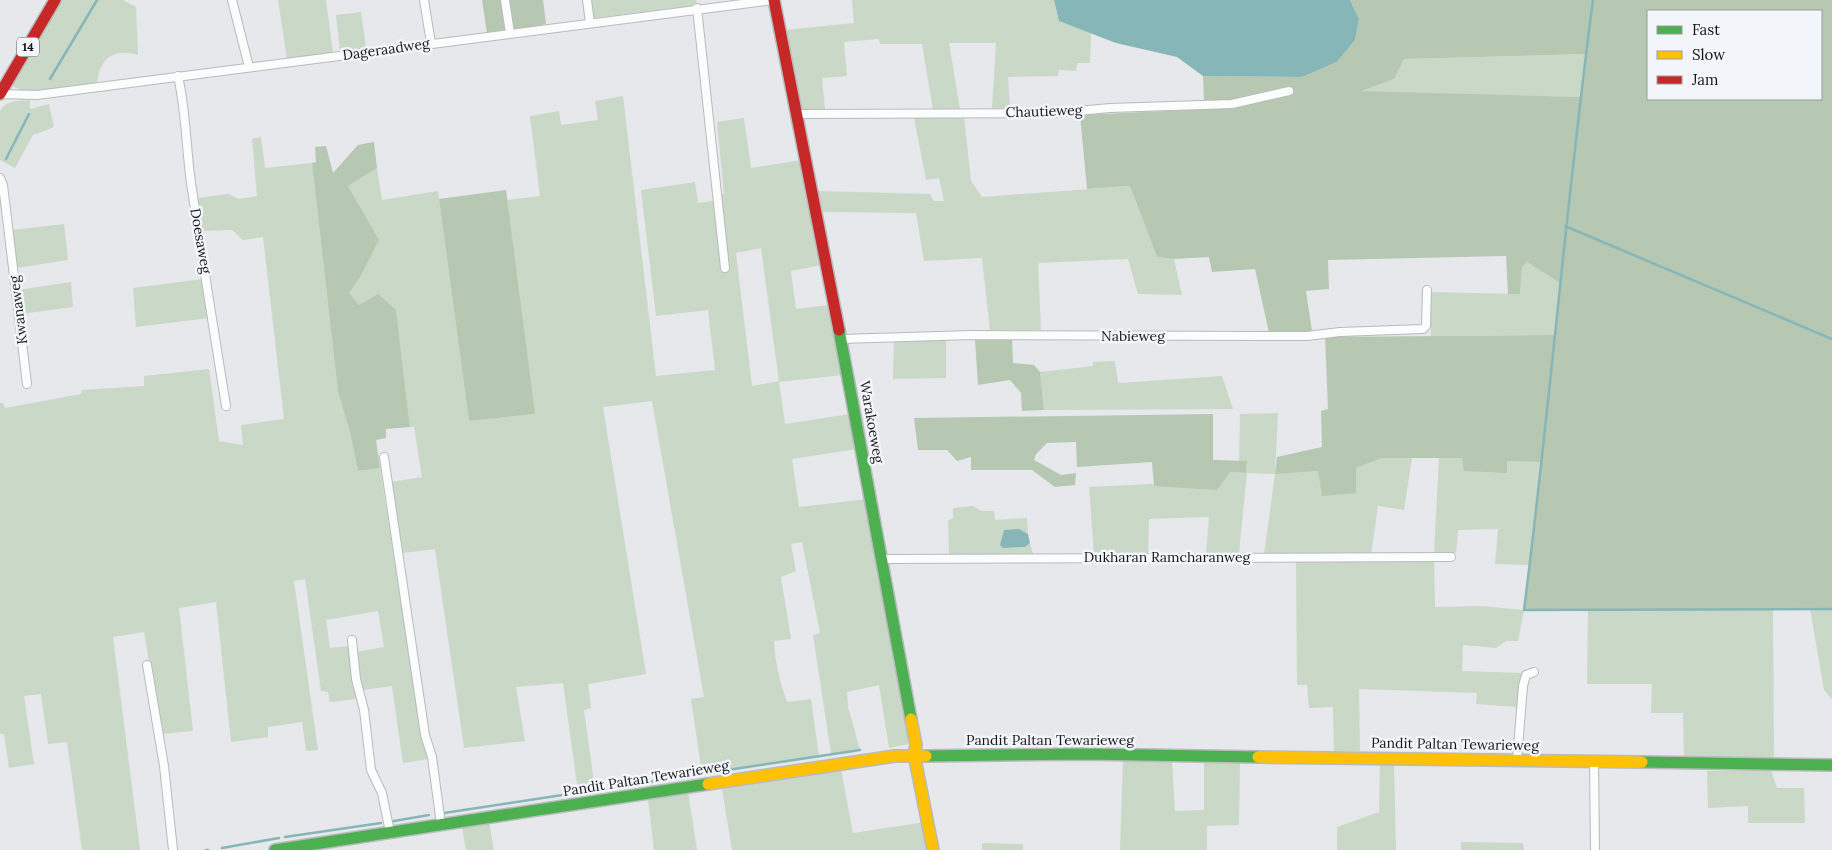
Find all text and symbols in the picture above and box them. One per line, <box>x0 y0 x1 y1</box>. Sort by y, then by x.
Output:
legend <box>1647 10 1822 100</box>
text: Fast <box>1692 20 1720 39</box>
street label: Dageraadweg <box>341 34 431 64</box>
road number: 14 <box>17 38 39 56</box>
text: Slow <box>1692 45 1725 64</box>
text: Jam <box>1691 70 1719 89</box>
street label: Chautieweg <box>1005 101 1083 121</box>
street label: Doesaweg <box>186 207 216 275</box>
street label: Kwanaweg <box>5 274 31 345</box>
street label: Nabieweg <box>1101 327 1165 345</box>
street label: Warakoeweg <box>856 379 888 465</box>
street label: Dukharan Ramcharanweg <box>1084 548 1251 566</box>
street label: Pandit Paltan Tewarieweg <box>966 731 1134 749</box>
street label: Pandit Paltan Tewarieweg <box>1371 734 1539 754</box>
street label: Pandit Paltan Tewarieweg <box>562 756 731 800</box>

